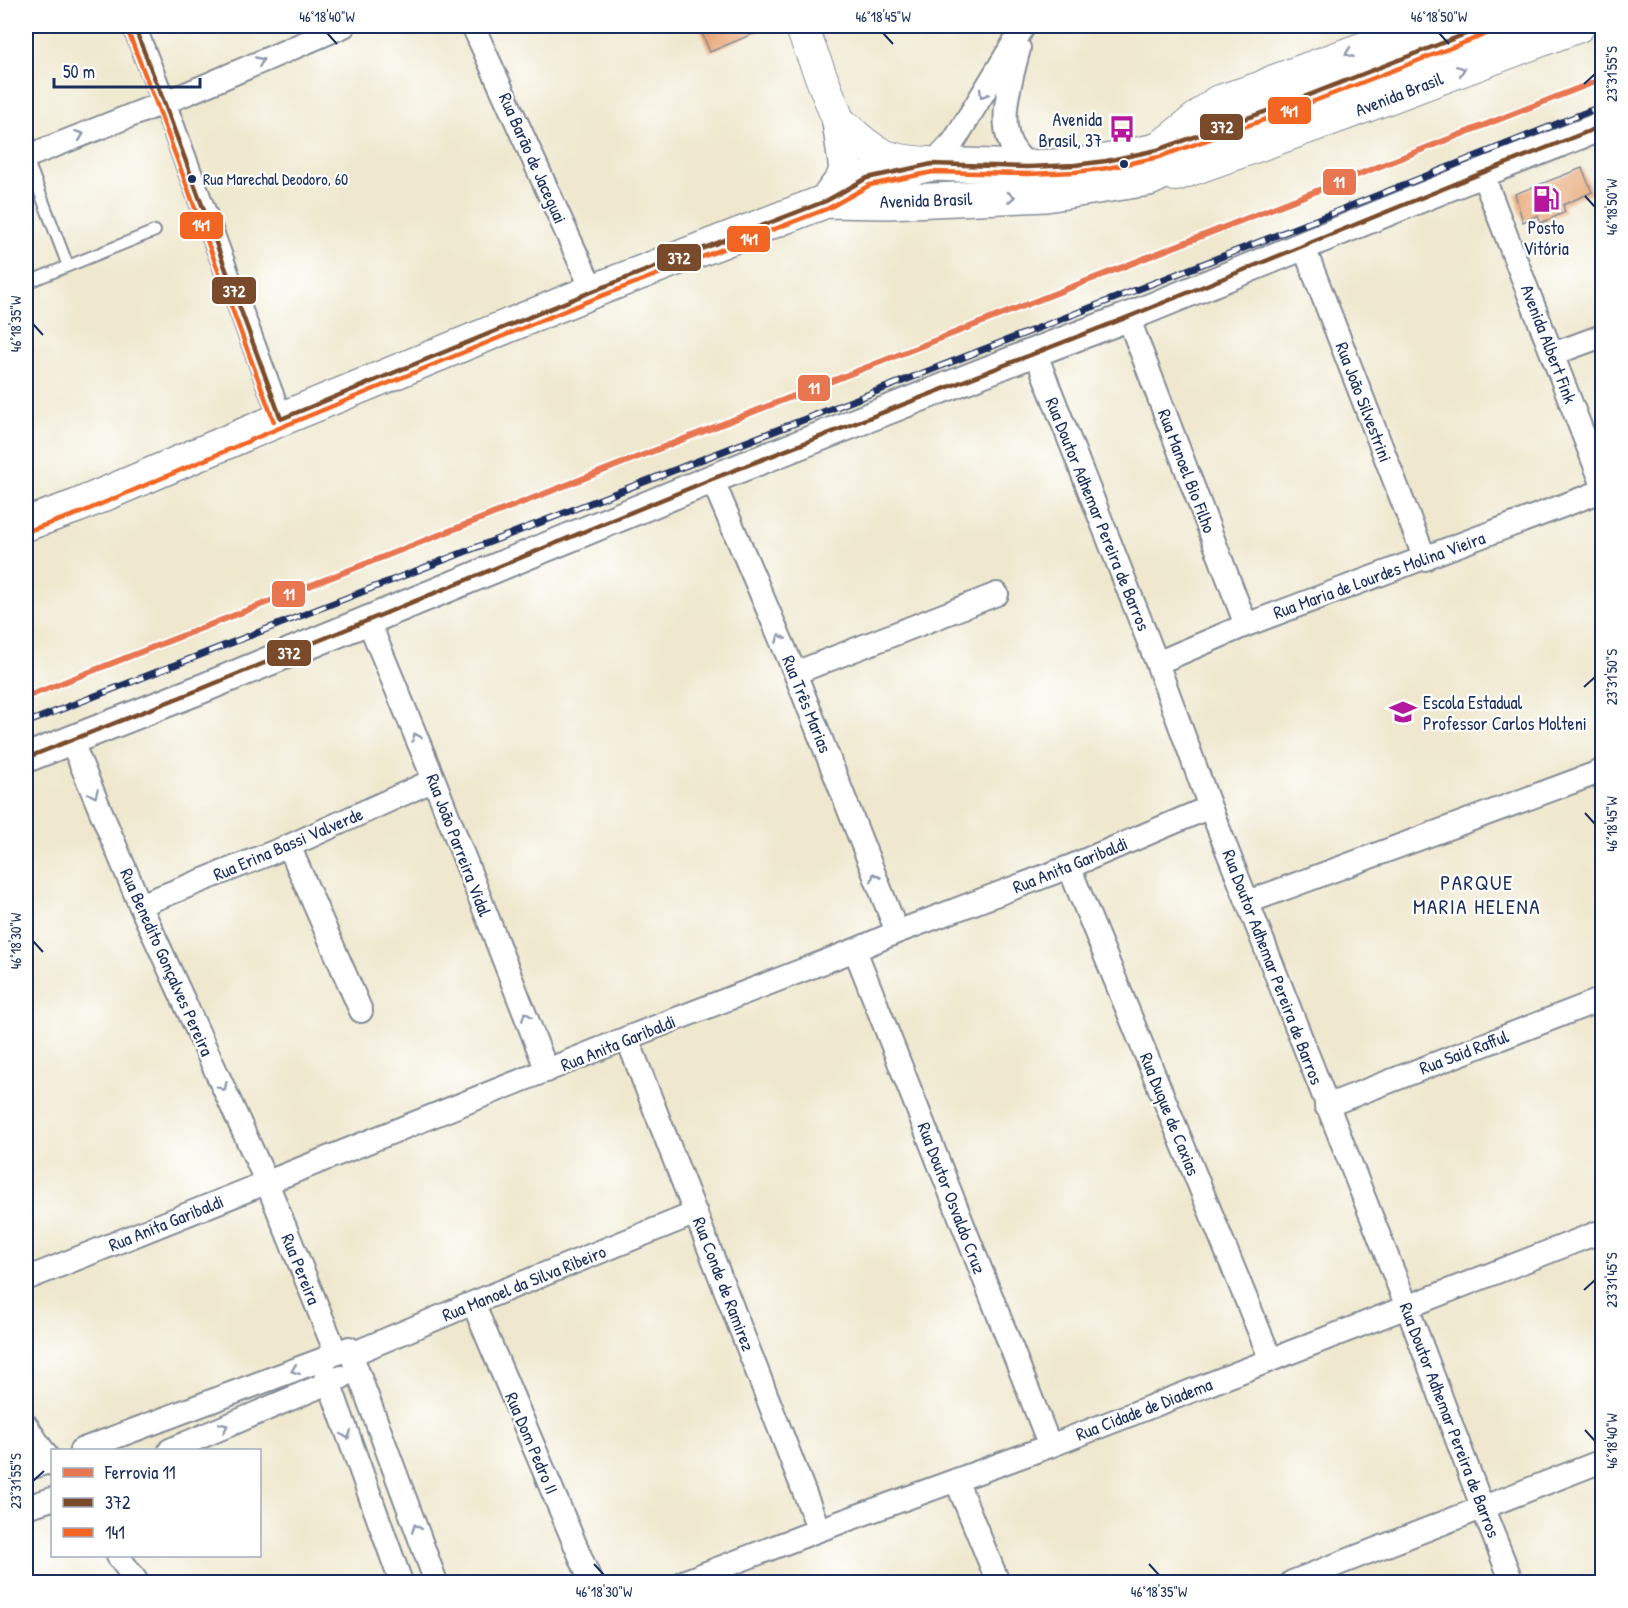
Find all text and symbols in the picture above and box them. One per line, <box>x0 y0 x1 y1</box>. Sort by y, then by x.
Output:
text: 46°18'40"W <box>299 6 356 27</box>
text: 46°18'45"W <box>855 6 911 27</box>
text: 46°18'50"W <box>1411 6 1468 27</box>
one-way arrow <box>1344 46 1355 59</box>
text: 23°31'55"S <box>1601 46 1622 102</box>
scale bar <box>54 51 200 89</box>
one-way arrow <box>254 57 265 69</box>
text: 50 m <box>63 59 95 84</box>
one-way arrow <box>1455 65 1466 77</box>
street label: Avenida Brasil <box>1351 66 1447 122</box>
one-way arrow <box>979 88 990 98</box>
street label: Rua Barão de Jaceguai <box>493 89 573 227</box>
line badge: 141 <box>1267 96 1312 125</box>
text: 141 <box>1280 100 1298 122</box>
place label: Avenida Brasil, 37 <box>1038 107 1102 153</box>
line badge: 372 <box>1199 113 1244 141</box>
bus stop icon: Avenida Brasil, 37 <box>1107 114 1137 144</box>
text: 372 <box>1211 116 1234 138</box>
one-way arrow <box>74 130 85 142</box>
unlabelled marker <box>1118 158 1130 170</box>
place label: Rua Marechal Deodoro, 60 <box>203 168 348 190</box>
line badge: 11 <box>1322 168 1357 196</box>
text: 11 <box>1333 171 1345 193</box>
marker: Rua Marechal Deodoro, 60 <box>186 173 198 185</box>
text: 46°18'50"W <box>1601 178 1622 235</box>
fuel station icon: Posto Vitória <box>1531 184 1561 214</box>
street label: Avenida Brasil <box>879 186 973 214</box>
one-way arrow <box>1006 191 1015 204</box>
line badge: 141 <box>179 211 224 240</box>
text: 141 <box>192 214 210 236</box>
place label: Posto Vitória <box>1523 215 1569 261</box>
line badge: 141 <box>726 225 771 253</box>
text: 141 <box>740 228 758 250</box>
line badge: 372 <box>656 243 702 272</box>
text: 372 <box>668 247 691 269</box>
line badge: 372 <box>211 276 257 305</box>
text: 372 <box>223 280 246 302</box>
street label: Avenida Albert Fink <box>1515 281 1583 407</box>
text: 46°18'35"W <box>5 295 26 352</box>
street label: Rua João Silvestrini <box>1330 338 1398 466</box>
line badge: 11 <box>797 374 831 402</box>
text: 11 <box>808 377 820 399</box>
street label: Rua Doutor Adhemar Pereira de Barros <box>1040 394 1156 634</box>
street label: Rua Manoel Bio Filho <box>1152 405 1222 537</box>
street label: Rua Maria de Lourdes Molina Vieira <box>1270 525 1488 625</box>
line badge: 11 <box>271 580 306 608</box>
text: 11 <box>283 583 295 605</box>
one-way arrow <box>775 633 787 644</box>
line badge: 372 <box>266 639 312 667</box>
text: 372 <box>278 642 301 664</box>
text: 23°31'50"S <box>1601 649 1622 705</box>
street label: Rua Três Marias <box>776 652 838 756</box>
place label: Escola Estadual Professor Carlos Molteni <box>1423 690 1587 736</box>
school or university icon: Escola Estadual Professor Carlos Molteni <box>1388 697 1418 727</box>
one-way arrow <box>411 732 423 743</box>
street label: Rua João Parreira Vidal <box>420 770 498 920</box>
one-way arrow <box>87 787 99 798</box>
text: 46°18'45"W <box>1601 796 1622 852</box>
street label: Rua Erina Bassi Valverde <box>209 801 367 887</box>
street label: Rua Anita Garibaldi <box>1009 831 1131 899</box>
street label: Rua Doutor Adhemar Pereira de Barros <box>1217 846 1329 1088</box>
street label: Rua Benedito Gonçalves Pereira <box>114 864 220 1060</box>
district label: PARQUE MARIA HELENA <box>1413 868 1541 921</box>
one-way arrow <box>870 872 882 883</box>
text: 46°18'30"W <box>5 912 26 969</box>
street label: Rua Anita Garibaldi <box>557 1009 679 1077</box>
one-way arrow <box>521 1012 533 1023</box>
street label: Rua Said Rafful <box>1416 1023 1512 1080</box>
street label: Rua Duque de Caxias <box>1134 1049 1206 1179</box>
one-way arrow <box>216 1081 228 1092</box>
street label: Rua Doutor Osvaldo Cruz <box>912 1119 992 1278</box>
street label: Rua Anita Garibaldi <box>105 1189 227 1257</box>
street label: Rua Conde de Ramirez <box>687 1213 761 1355</box>
street label: Rua Pereira <box>275 1230 327 1308</box>
street label: Rua Manoel da Silva Ribeiro <box>438 1239 610 1327</box>
text: 23°31'45"S <box>1601 1252 1622 1308</box>
street label: Rua Doutor Adhemar Pereira de Barros <box>1394 1299 1506 1541</box>
one-way arrow <box>290 1363 301 1375</box>
street label: Rua Cidade de Diadema <box>1072 1371 1216 1447</box>
street label: Rua Dom Pedro II <box>499 1388 565 1498</box>
text: 46°18'40"W <box>1601 1412 1622 1469</box>
one-way arrow <box>217 1422 228 1434</box>
one-way arrow <box>340 1429 353 1440</box>
legend <box>51 1449 261 1557</box>
text: 23°31'55"S <box>5 1453 26 1509</box>
text: Ferrovia 11 <box>104 1460 176 1485</box>
text: 372 <box>105 1490 131 1515</box>
text: 141 <box>105 1520 125 1545</box>
one-way arrow <box>410 1523 423 1533</box>
text: 46°18'30"W <box>576 1581 633 1602</box>
text: 46°18'35"W <box>1131 1581 1188 1602</box>

